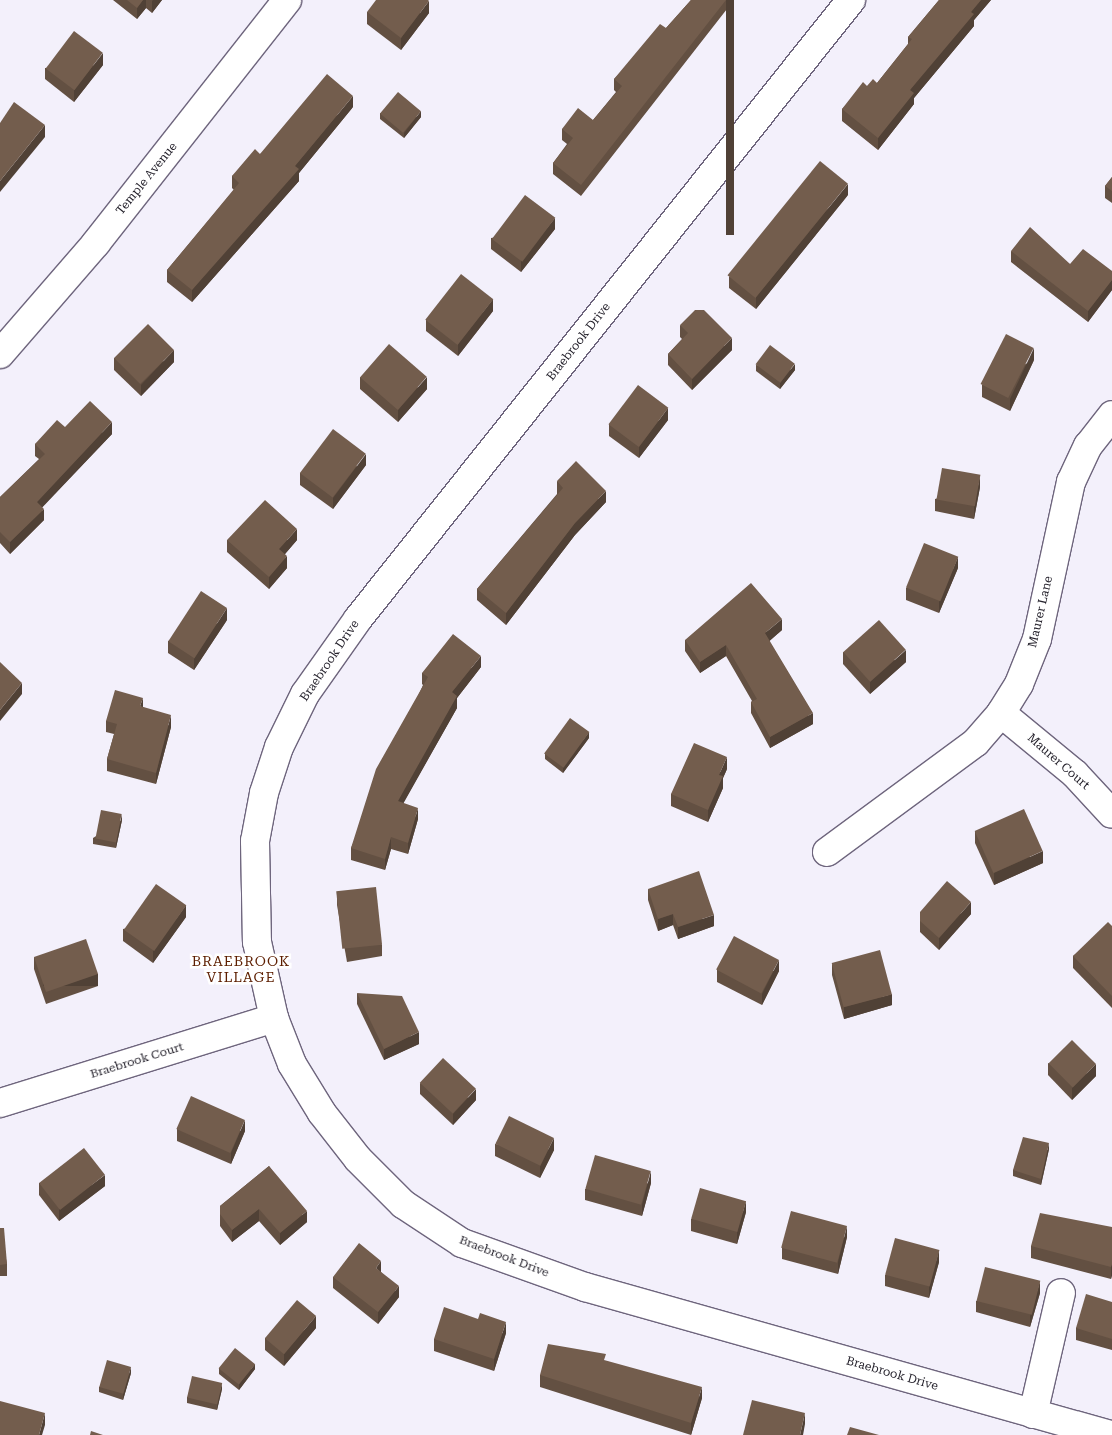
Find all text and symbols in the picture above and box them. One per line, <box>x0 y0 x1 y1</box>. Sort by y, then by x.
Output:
street label: Temple Avenue <box>113 140 181 218</box>
street label: Braebrook Drive <box>544 300 614 384</box>
street label: Maurer Lane <box>1026 575 1056 649</box>
street label: Braebrook Drive <box>297 618 363 704</box>
street label: Maurer Court <box>1024 731 1092 793</box>
district label: BRAEBROOK VILLAGE <box>191 953 291 986</box>
street label: Braebrook Court <box>89 1040 185 1082</box>
street label: Braebrook Drive <box>457 1233 551 1281</box>
street label: Braebrook Drive <box>844 1354 940 1394</box>

